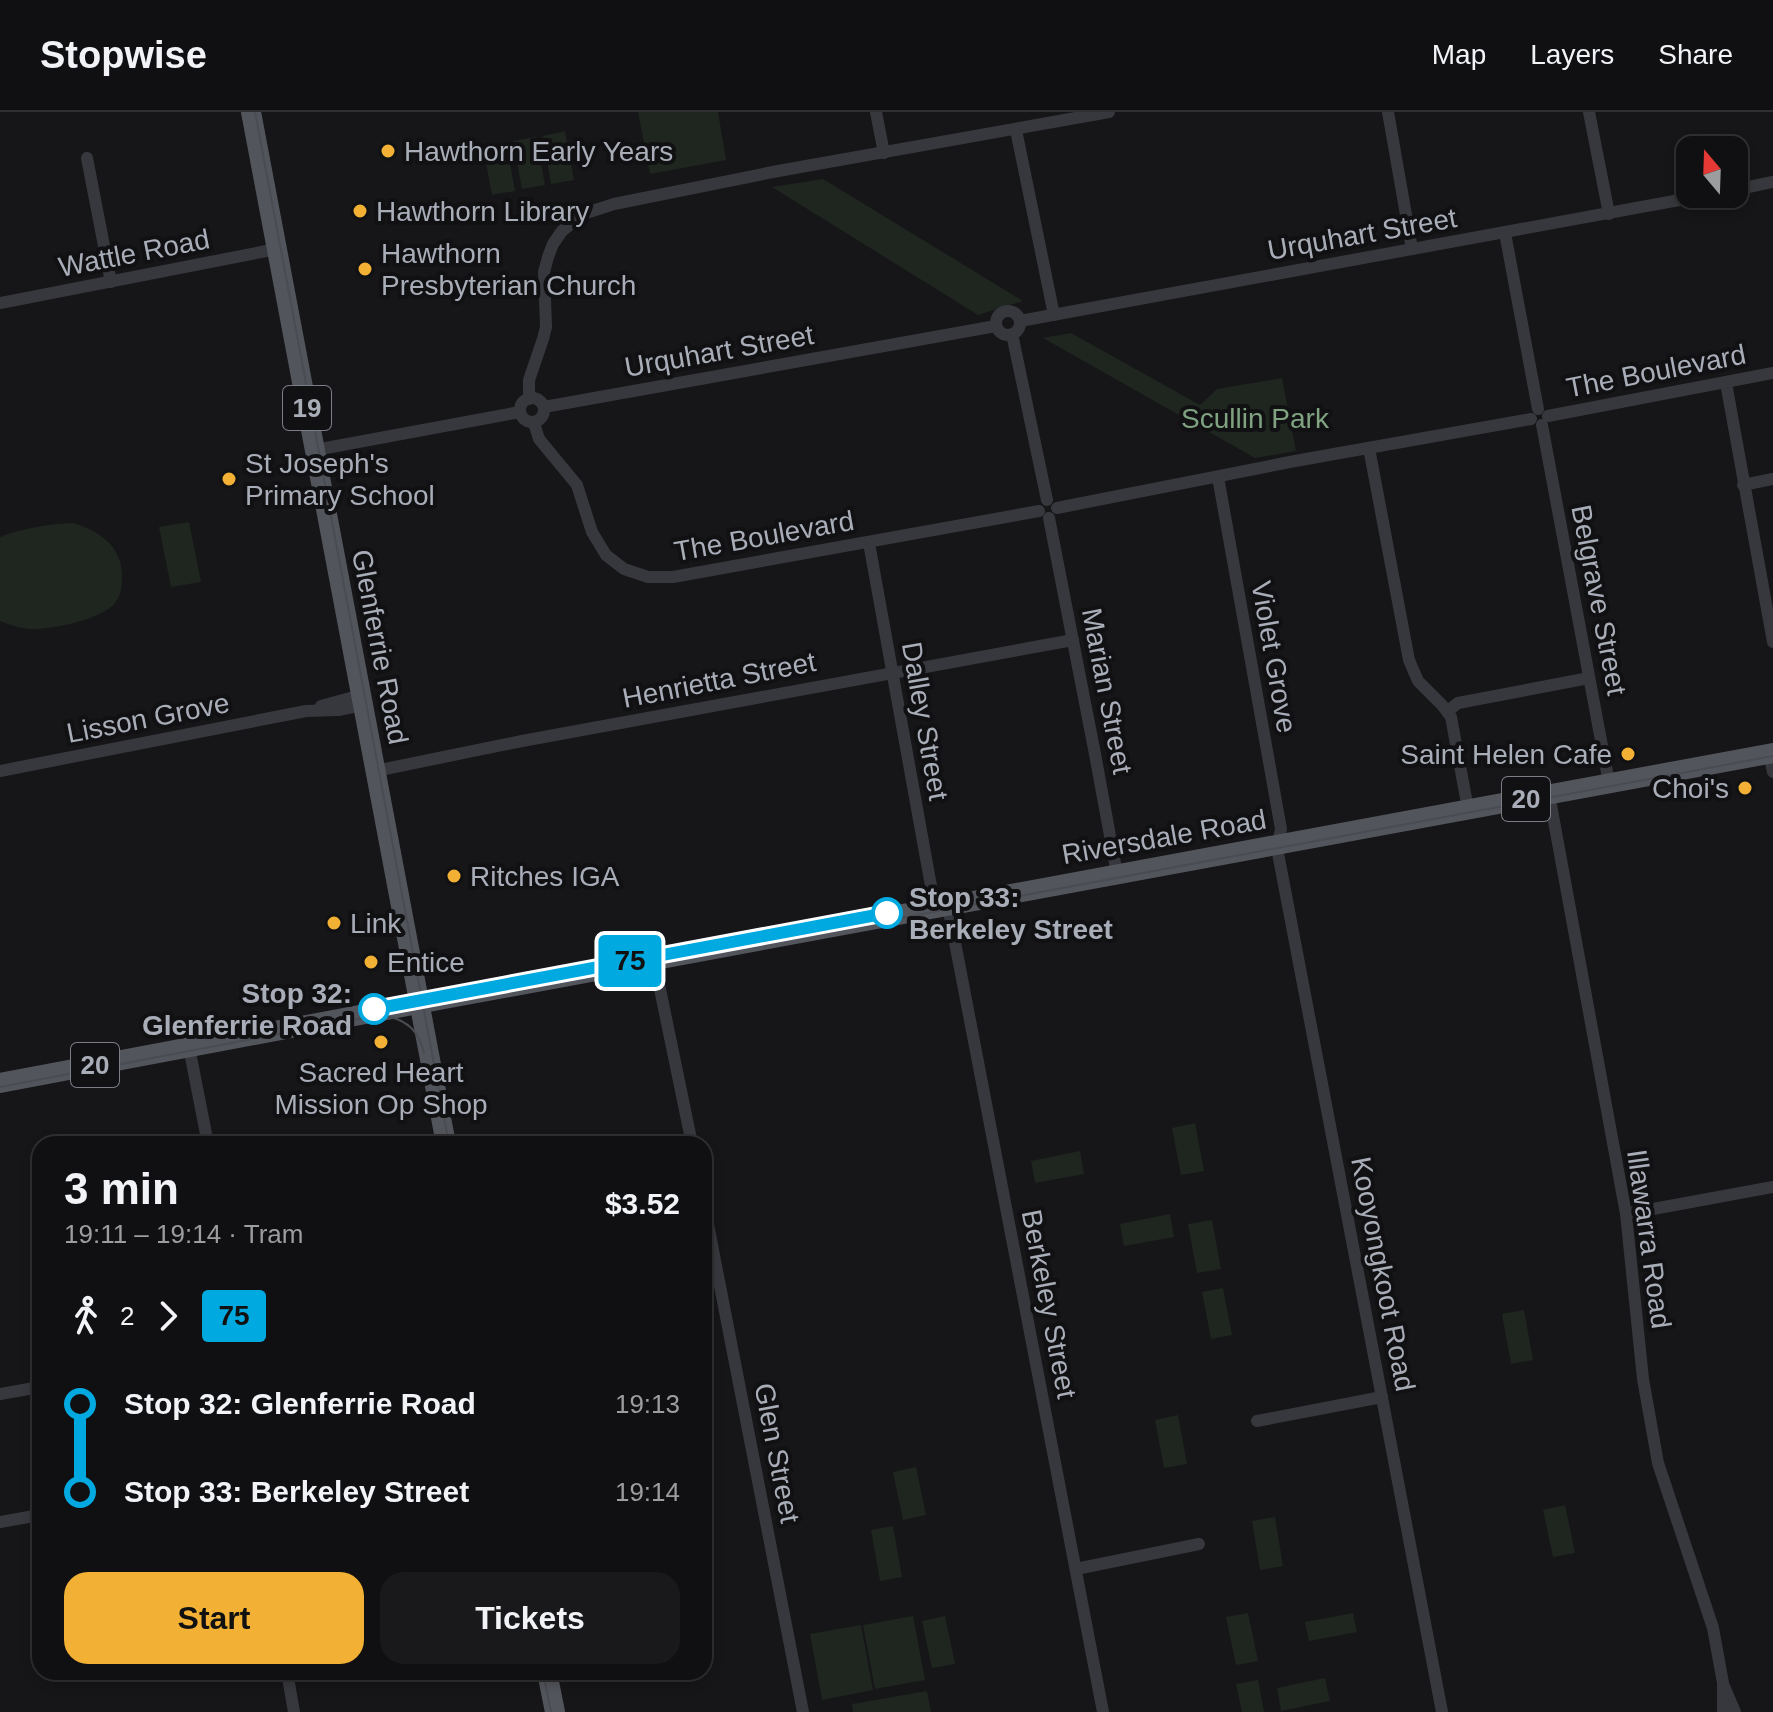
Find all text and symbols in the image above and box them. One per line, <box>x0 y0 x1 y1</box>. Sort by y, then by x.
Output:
text: Stopwise <box>40 34 207 76</box>
text: Map <box>1432 39 1486 70</box>
text: Layers <box>1530 39 1614 70</box>
text: Share <box>1658 39 1733 70</box>
place label: Hawthorn Early Years <box>404 136 673 167</box>
north arrow <box>1676 136 1748 208</box>
map controls <box>1676 136 1748 208</box>
marker: Hawthorn Early Years <box>379 142 397 160</box>
place label: Hawthorn Library <box>376 196 589 227</box>
marker: Hawthorn Library <box>351 202 369 220</box>
street label: Urquhart Street <box>1265 202 1459 266</box>
street label: Wattle Road <box>56 223 212 283</box>
place label: Hawthorn Presbyterian Church <box>381 238 636 301</box>
marker: Hawthorn Presbyterian Church <box>356 260 374 278</box>
street label: Urquhart Street <box>622 319 816 383</box>
street label: The Boulevard <box>1564 338 1748 404</box>
road number: 19 <box>283 386 331 430</box>
park label: Scullin Park <box>1181 403 1330 434</box>
place label: St Joseph's Primary School <box>245 448 435 511</box>
marker: St Joseph's Primary School <box>220 470 238 488</box>
street label: Belgrave Street <box>1565 502 1633 698</box>
street label: The Boulevard <box>672 505 856 567</box>
street label: Glenferrie Road <box>346 547 414 747</box>
street label: Violet Grove <box>1245 579 1303 735</box>
street label: Marian Street <box>1076 606 1138 777</box>
street label: Dalley Street <box>896 639 954 803</box>
street label: Henrietta Street <box>620 646 818 714</box>
street label: Lisson Grove <box>64 687 232 749</box>
place label: Saint Helen Cafe <box>1400 739 1612 770</box>
marker: Saint Helen Cafe <box>1619 745 1637 763</box>
place label: Choi's <box>1652 773 1729 804</box>
road number: 20 <box>1502 777 1550 821</box>
marker: Choi's <box>1736 779 1754 797</box>
street label: Riversdale Road <box>1059 804 1269 870</box>
place label: Ritches IGA <box>470 861 620 892</box>
marker: Ritches IGA <box>445 867 463 885</box>
place label: Stop 33: Berkeley Street <box>909 882 1113 945</box>
marker: Stop 33: Berkeley Street <box>872 898 902 928</box>
place label: Link <box>350 908 402 939</box>
marker: Link <box>325 914 343 932</box>
line badge: 75 <box>594 935 666 987</box>
text: 75 <box>614 945 646 976</box>
place label: Entice <box>387 947 465 978</box>
marker: Entice <box>362 953 380 971</box>
place label: Stop 32: Glenferrie Road <box>142 978 352 1041</box>
marker: Stop 32: Glenferrie Road <box>359 994 389 1024</box>
marker: Sacred Heart Mission Op Shop <box>372 1033 390 1051</box>
road number: 20 <box>71 1043 119 1087</box>
place label: Sacred Heart Mission Op Shop <box>274 1057 488 1120</box>
street label: Illawarra Road <box>1621 1147 1677 1331</box>
street label: Kooyongkoot Road <box>1345 1154 1421 1394</box>
text: 3 min <box>64 1164 179 1213</box>
text: $3.52 <box>605 1187 680 1220</box>
street label: Berkeley Street <box>1016 1207 1083 1401</box>
text: 19:11 – 19:14 · Tram <box>64 1219 303 1249</box>
icon: walk <box>64 1294 108 1338</box>
icon: forward <box>146 1294 190 1338</box>
text: 75 <box>218 1300 250 1331</box>
text: 2 <box>120 1301 134 1331</box>
street label: Glen Street <box>748 1381 806 1526</box>
text: Stop 32: Glenferrie Road <box>124 1387 476 1420</box>
text: 19:13 <box>615 1389 680 1419</box>
text: Stop 33: Berkeley Street <box>124 1475 469 1508</box>
text: 19:14 <box>615 1477 680 1507</box>
button: Start <box>64 1572 364 1664</box>
button: Tickets <box>380 1572 680 1664</box>

